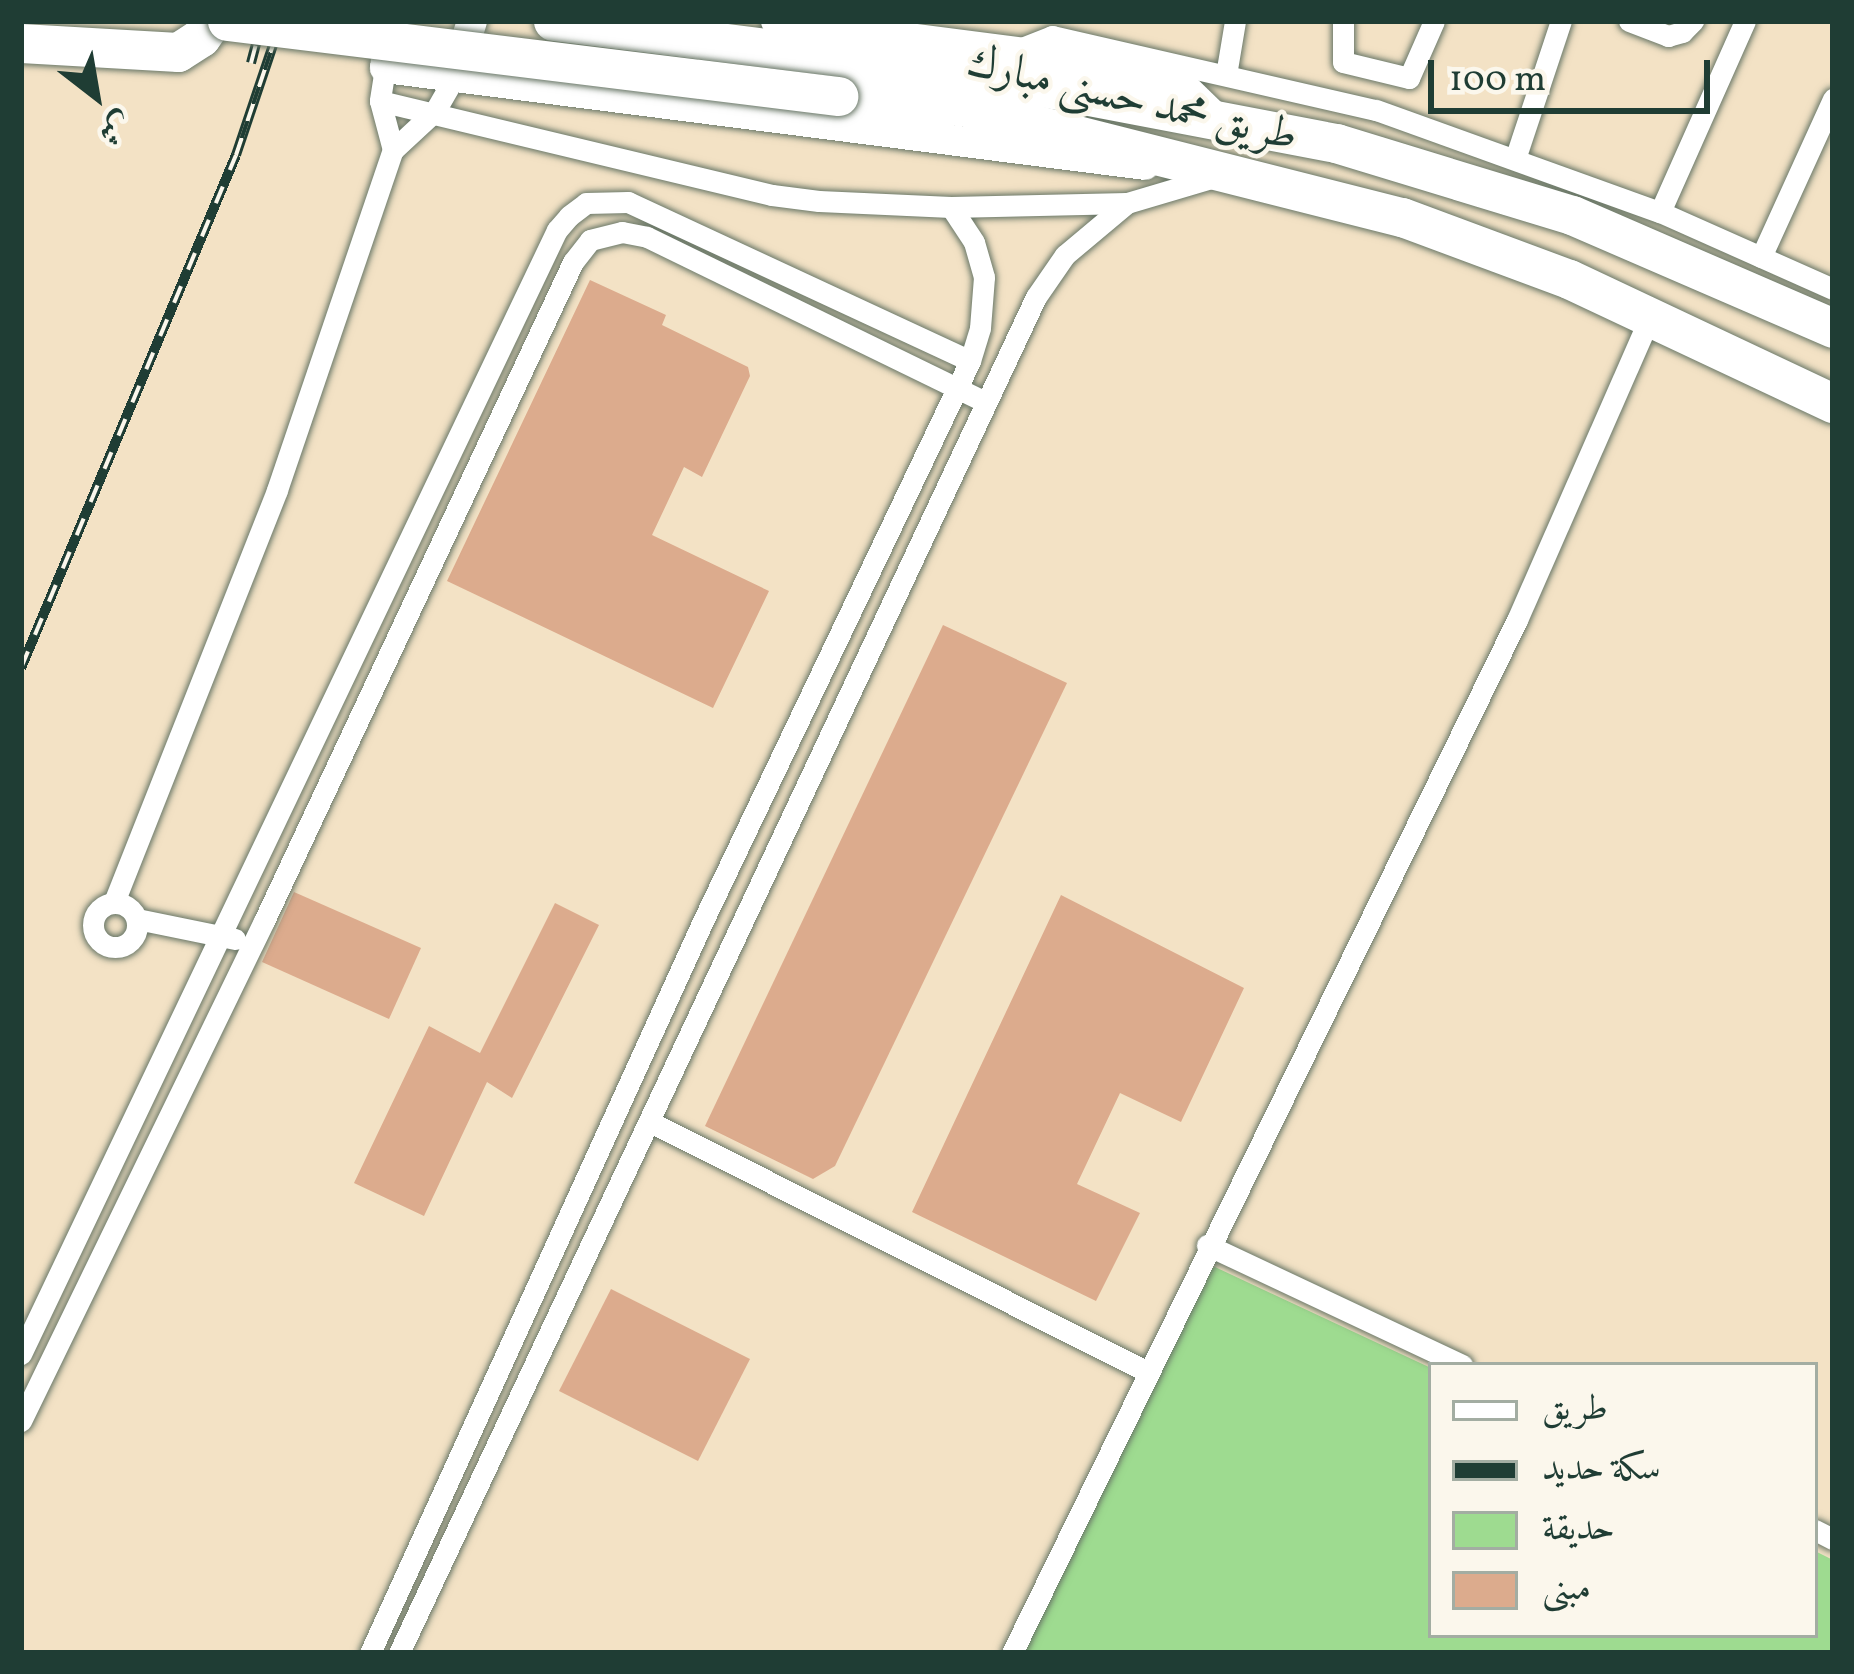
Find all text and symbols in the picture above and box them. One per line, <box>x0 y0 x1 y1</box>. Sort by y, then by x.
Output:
north arrow <box>36 36 156 156</box>
scale bar <box>1434 36 1716 110</box>
street label: طريق محمد حسنى مبارك <box>962 37 1302 165</box>
text: 100 m <box>1449 56 1546 106</box>
text: ش <box>89 99 140 155</box>
legend <box>1428 1362 1818 1638</box>
text: طريق <box>1542 1385 1608 1435</box>
text: سكة حديد <box>1542 1445 1661 1495</box>
text: حديقة <box>1542 1505 1615 1555</box>
text: مبنى <box>1542 1565 1591 1615</box>

